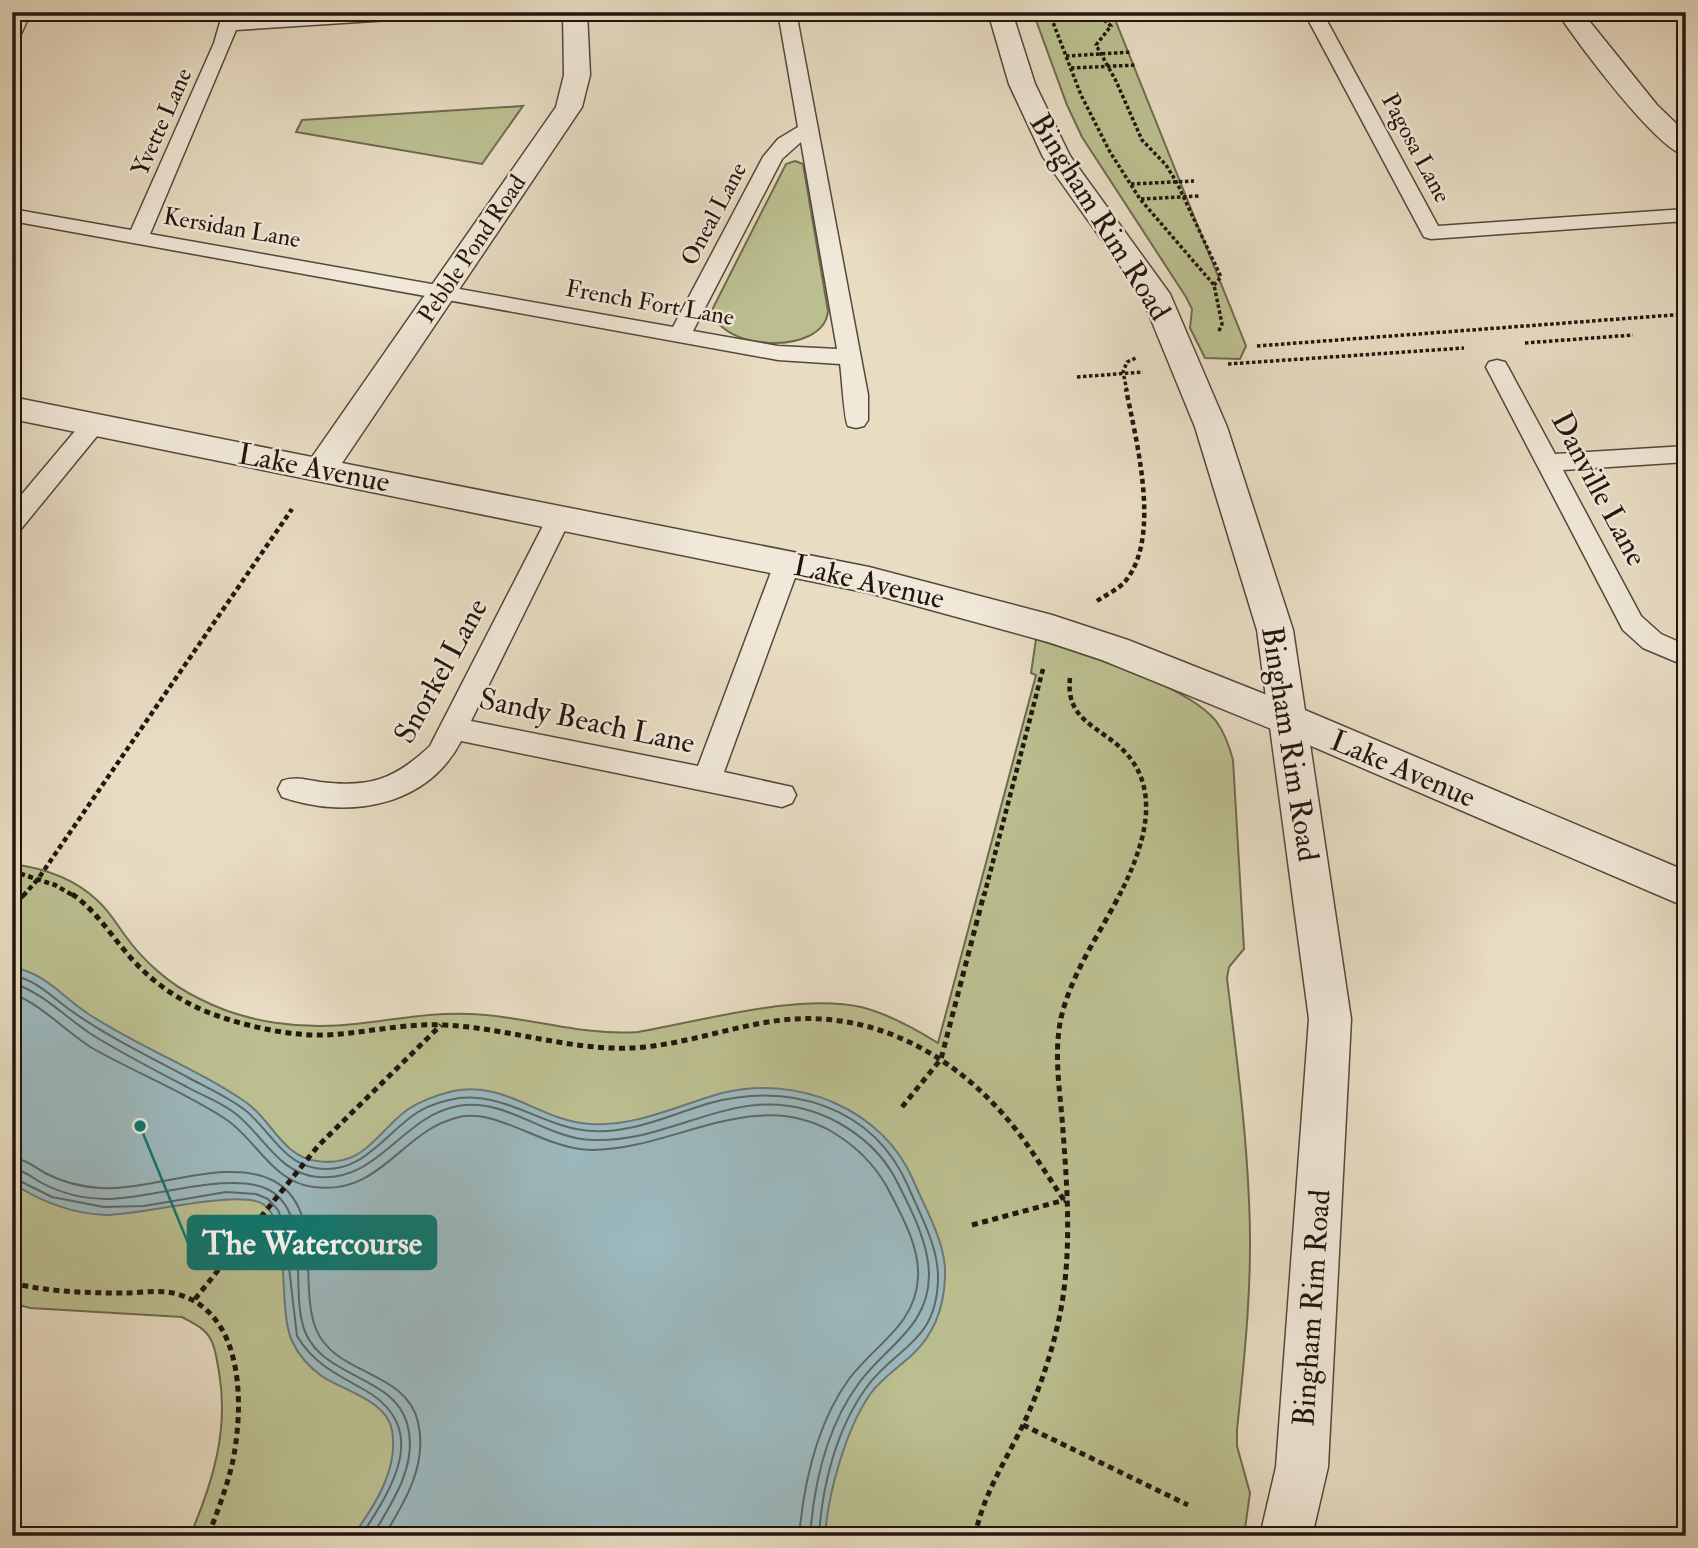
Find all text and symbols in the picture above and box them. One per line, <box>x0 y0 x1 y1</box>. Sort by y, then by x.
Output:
street label: Yvette Lane <box>125 63 199 181</box>
street label: Pagosa Lane <box>1374 88 1458 208</box>
street label: Bingham Rim Road <box>1021 107 1179 328</box>
street label: Oneal Lane <box>674 157 754 271</box>
street label: Pebble Pond Road <box>411 169 533 329</box>
street label: Kersidan Lane <box>161 201 303 255</box>
street label: French Fort Lane <box>563 273 737 333</box>
street label: Danville Lane <box>1543 406 1655 572</box>
street label: Lake Avenue <box>235 435 393 501</box>
street label: Lake Avenue <box>790 547 948 617</box>
street label: Snorkel Lane <box>386 592 496 750</box>
street label: Bingham Rim Road <box>1253 624 1327 864</box>
street label: Sandy Beach Lane <box>476 680 698 762</box>
street label: Lake Avenue <box>1325 722 1481 816</box>
street label: Bingham Rim Road <box>1285 1188 1339 1428</box>
callout: The Watercourse <box>188 1216 436 1269</box>
text: The Watercourse <box>201 1224 423 1264</box>

